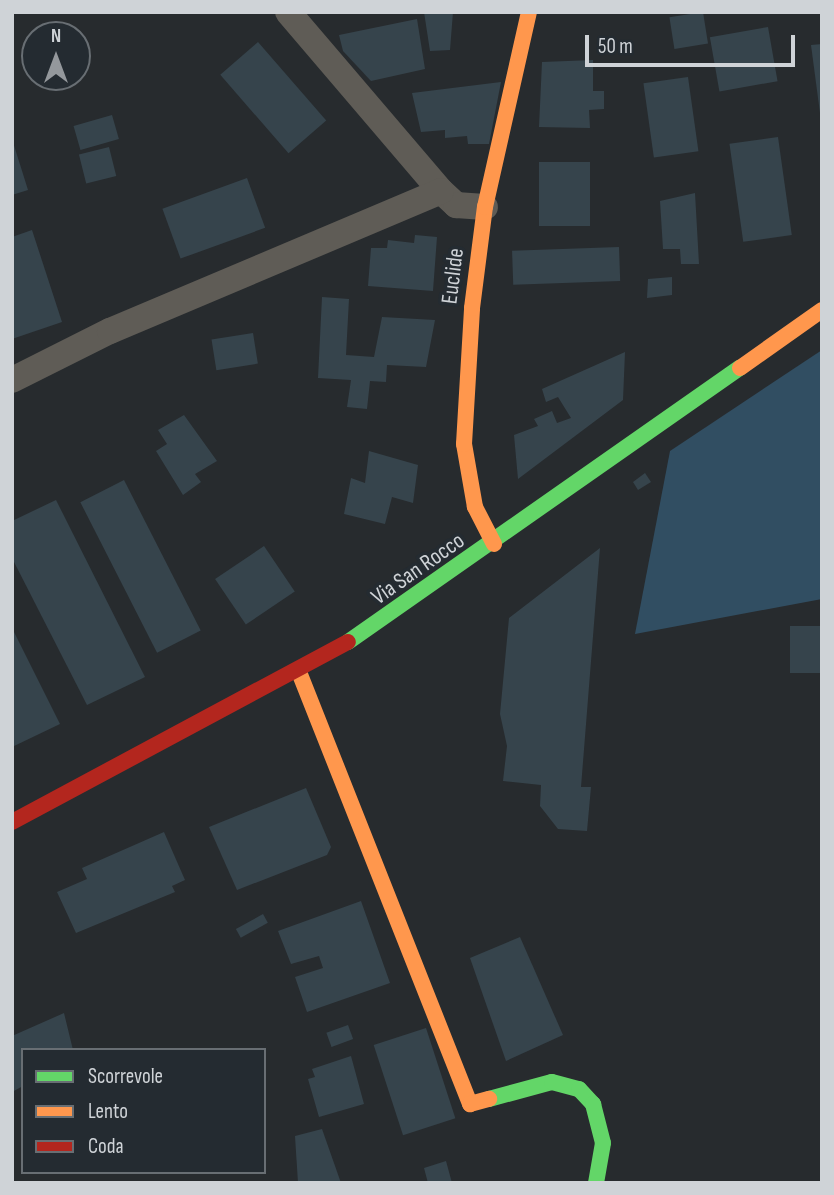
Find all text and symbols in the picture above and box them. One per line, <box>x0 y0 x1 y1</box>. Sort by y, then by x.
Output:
north arrow <box>21 21 91 91</box>
scale bar <box>589 21 799 65</box>
text: N <box>51 25 61 48</box>
text: 50 m <box>598 34 633 59</box>
street label: Euclide <box>436 246 470 306</box>
street label: Via San Rocco <box>366 527 470 611</box>
legend <box>21 1048 266 1174</box>
text: Scorrevole <box>88 1064 163 1089</box>
text: Lento <box>88 1099 128 1124</box>
text: Coda <box>88 1134 124 1159</box>

